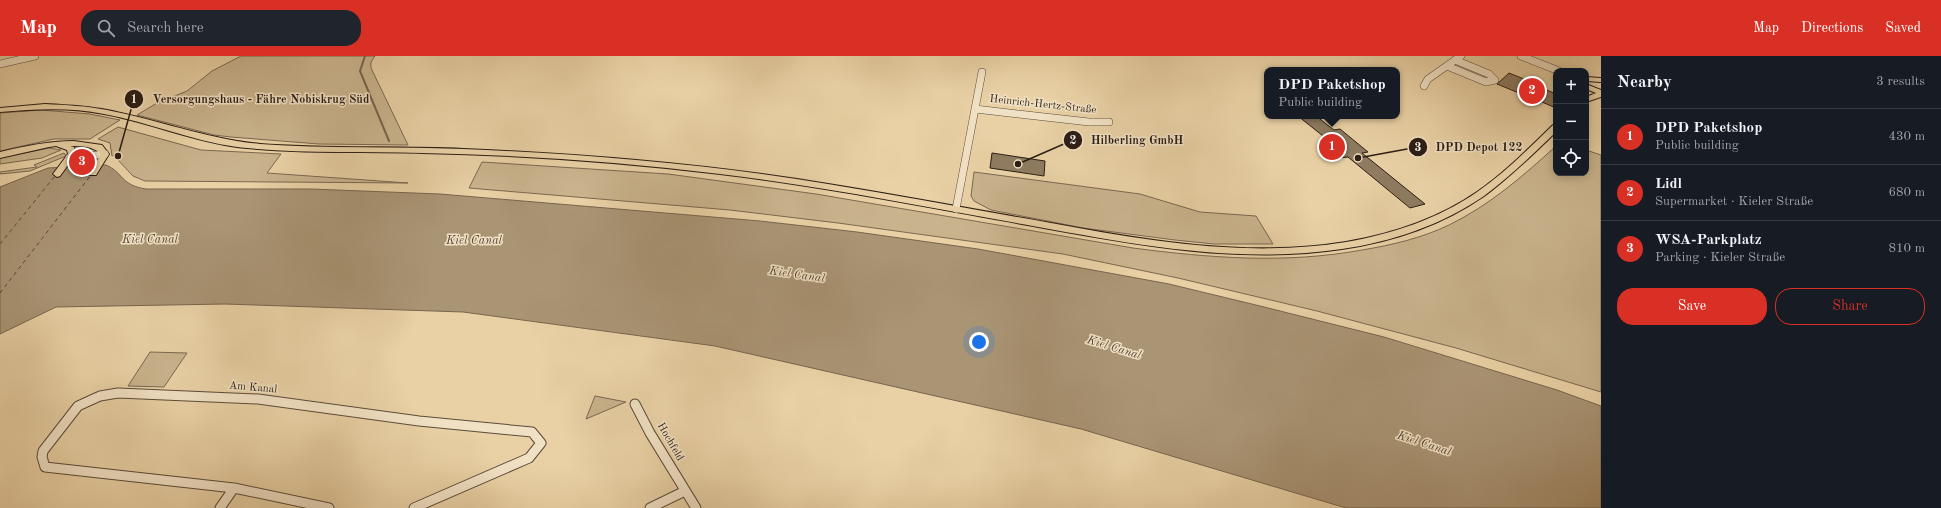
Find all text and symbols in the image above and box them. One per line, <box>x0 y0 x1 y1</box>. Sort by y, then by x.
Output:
search box <box>81 10 361 46</box>
icon: search <box>95 17 117 39</box>
text: Map <box>20 19 57 38</box>
text: Search here <box>127 21 204 36</box>
text: Map <box>1753 21 1779 35</box>
text: Directions <box>1801 21 1863 35</box>
text: Saved <box>1885 21 1921 35</box>
popup <box>1264 67 1400 119</box>
map controls <box>1553 68 1589 176</box>
button: + <box>1553 68 1589 104</box>
text: Nearby <box>1617 74 1672 91</box>
text: 3 results <box>1876 75 1925 88</box>
pin: 2 <box>1519 76 1545 106</box>
text: DPD Paketshop <box>1278 78 1386 93</box>
callout: Versorgungshaus - Fähre Nobiskrug Süd <box>124 87 377 111</box>
text: 1 <box>131 94 137 106</box>
text: Versorgungshaus - Fähre Nobiskrug Süd <box>153 94 370 106</box>
street label: Heinrich-Hertz-Straße <box>989 94 1097 116</box>
text: Public building <box>1278 96 1362 109</box>
button: − <box>1553 104 1589 140</box>
text: DPD Paketshop <box>1655 121 1762 136</box>
callout: Hilberling GmbH <box>1063 128 1192 152</box>
text: 1 <box>1626 130 1634 143</box>
text: 430 m <box>1888 130 1925 143</box>
pin: 1 <box>1319 132 1345 162</box>
text: 2 <box>1070 135 1077 147</box>
text: Hilberling GmbH <box>1091 135 1183 147</box>
callout: DPD Depot 122 <box>1408 135 1531 159</box>
text: Public building <box>1655 139 1739 152</box>
button: locate <box>1553 140 1589 176</box>
text: 3 <box>1415 142 1422 154</box>
text: DPD Depot 122 <box>1436 142 1522 154</box>
pin: 3 <box>69 147 95 177</box>
text: Lidl <box>1655 177 1682 192</box>
text: 2 <box>1626 186 1634 199</box>
text: 680 m <box>1888 186 1925 199</box>
text: Supermarket · Kieler Straße <box>1655 195 1813 208</box>
text: WSA-Parkplatz <box>1655 233 1762 248</box>
water label: Kiel Canal <box>121 234 179 246</box>
water label: Kiel Canal <box>445 235 503 247</box>
text: 3 <box>1626 242 1634 255</box>
text: 810 m <box>1888 242 1925 255</box>
text: Parking · Kieler Straße <box>1655 251 1785 264</box>
water label: Kiel Canal <box>767 265 826 285</box>
button: Save <box>1617 288 1767 325</box>
button: Share <box>1775 288 1925 325</box>
your location <box>969 332 989 352</box>
water label: Kiel Canal <box>1084 334 1143 362</box>
street label: Am Kanal <box>228 380 278 396</box>
street label: Hochfeld <box>655 421 685 463</box>
water label: Kiel Canal <box>1395 429 1453 459</box>

